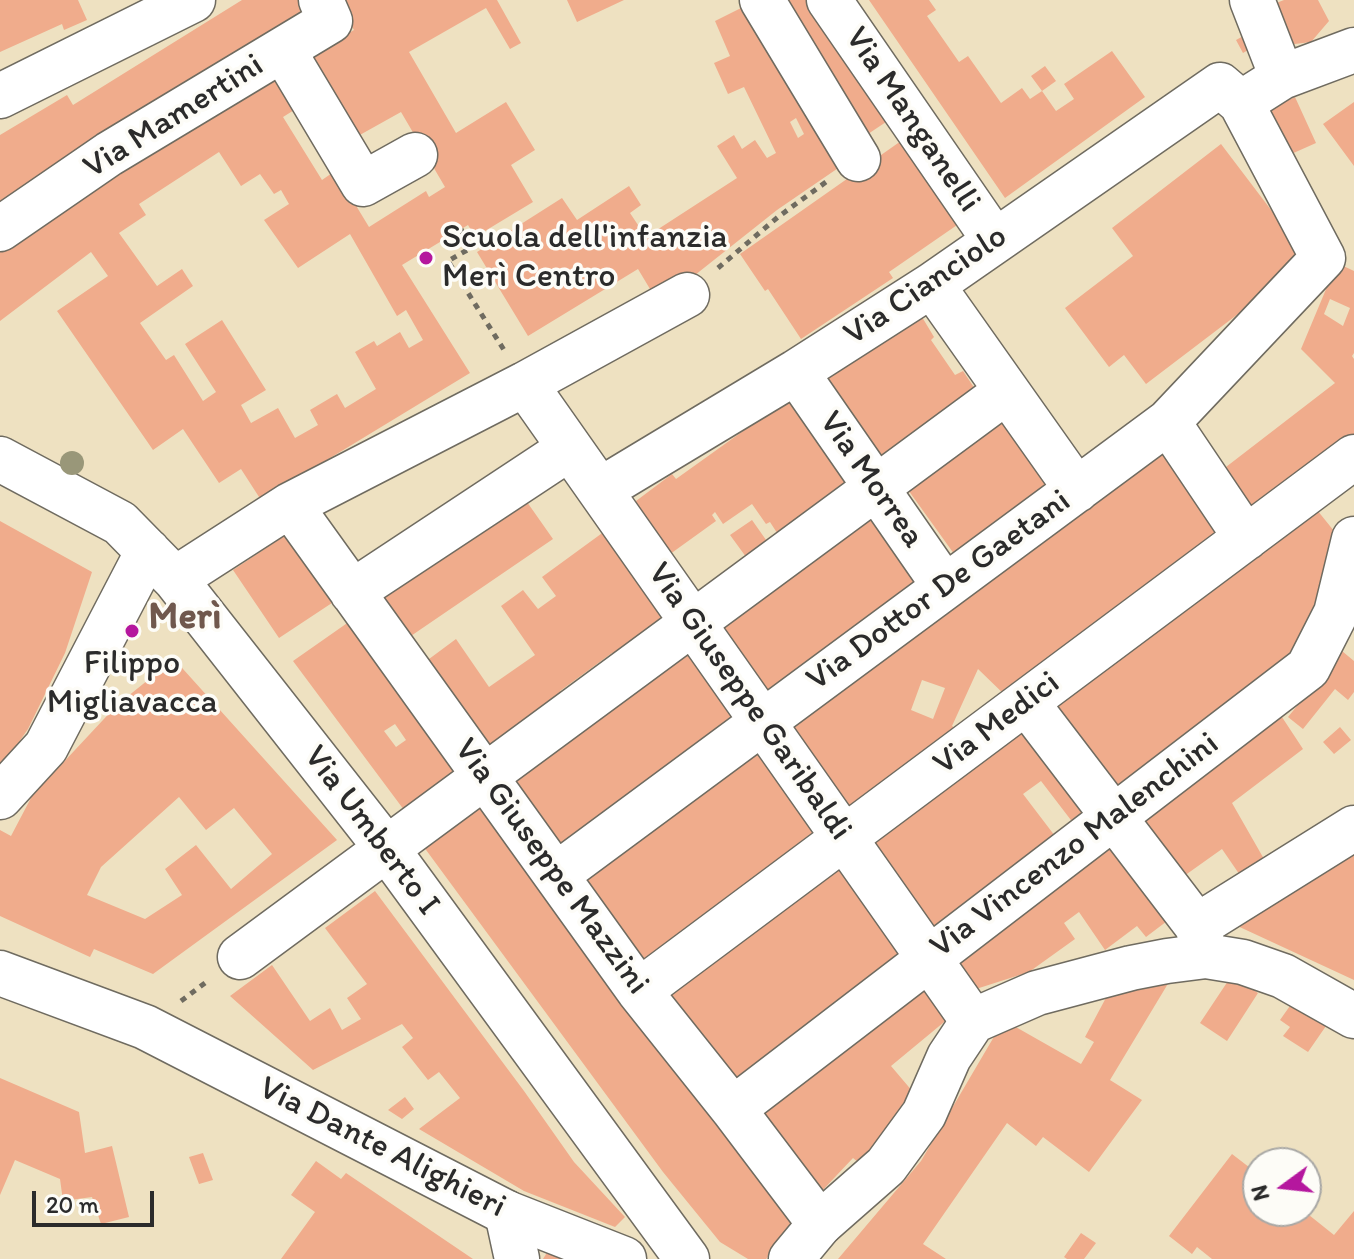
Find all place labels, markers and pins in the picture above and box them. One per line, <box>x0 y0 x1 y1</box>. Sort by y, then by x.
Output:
place label: Scuola dell'infanzia Merì Centro <box>442 218 727 298</box>
marker: Scuola dell'infanzia Merì Centro <box>417 249 435 267</box>
marker: Filippo Migliavacca <box>123 622 141 640</box>
place label: Filippo Migliavacca <box>47 644 217 724</box>

